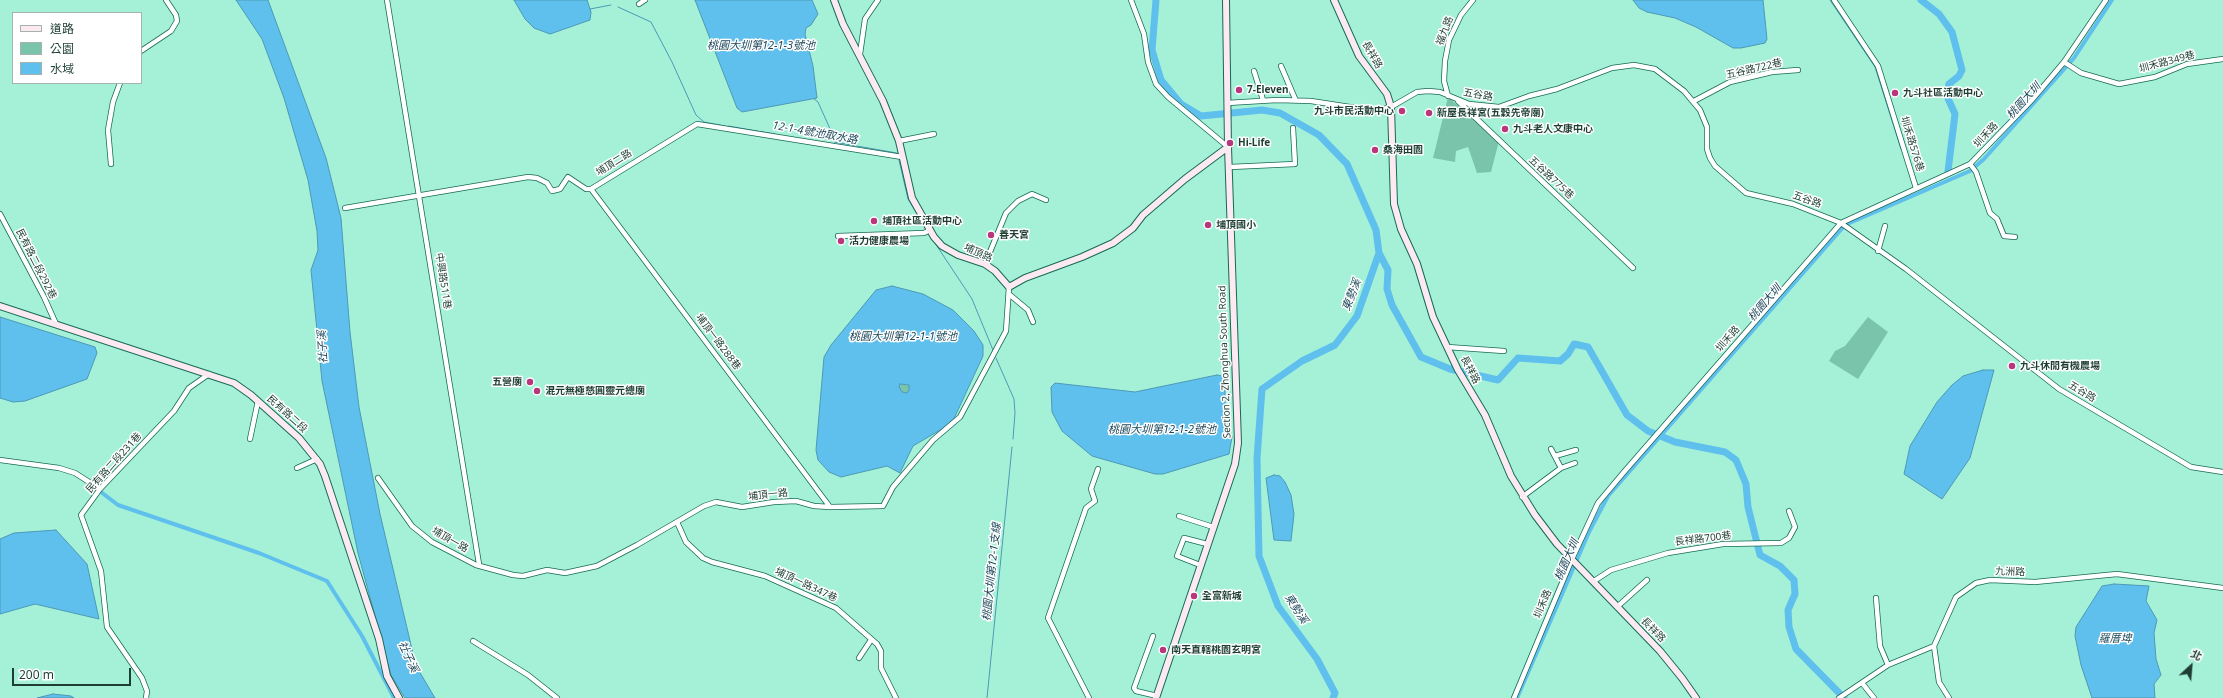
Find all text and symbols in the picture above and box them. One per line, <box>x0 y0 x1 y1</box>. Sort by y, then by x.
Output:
legend <box>12 12 142 84</box>
street label: 福九路 <box>1434 15 1456 47</box>
text: 道路 <box>50 20 74 37</box>
water label: 桃園大圳第12-1-3號池 <box>707 39 815 53</box>
street label: 長祥路 <box>1359 39 1385 71</box>
text: 公園 <box>50 40 74 57</box>
street label: 圳禾路349巷 <box>2138 49 2196 75</box>
street label: 五谷路722巷 <box>1725 57 1783 81</box>
text: 水域 <box>50 60 74 77</box>
water label: 桃園大圳 <box>2004 80 2044 122</box>
place label: 7-Eleven <box>1247 84 1288 96</box>
marker: 7-Eleven <box>1234 85 1244 95</box>
street label: 五谷路 <box>1462 86 1494 104</box>
place label: 九斗社區活動中心 <box>1903 87 1983 99</box>
marker: 九斗社區活動中心 <box>1890 88 1900 98</box>
place label: 九斗市民活動中心 <box>1314 105 1394 117</box>
marker: 九斗市民活動中心 <box>1397 106 1407 116</box>
place label: 新屋長祥宮(五穀先帝廟) <box>1437 107 1544 119</box>
marker: 新屋長祥宮(五穀先帝廟) <box>1424 108 1434 118</box>
street label: 圳禾路576巷 <box>1898 115 1926 173</box>
water label: 12-1-4號池取水路 <box>771 119 859 147</box>
street label: 圳禾路 <box>1971 120 2001 150</box>
place label: 九斗老人文康中心 <box>1513 123 1593 135</box>
marker: 九斗老人文康中心 <box>1500 124 1510 134</box>
place label: Hi-Life <box>1238 137 1270 149</box>
marker: Hi-Life <box>1225 138 1235 148</box>
place label: 桑海田園 <box>1383 144 1423 156</box>
marker: 桑海田園 <box>1370 145 1380 155</box>
street label: 埔頂二路 <box>594 147 634 179</box>
street label: 五谷路775巷 <box>1526 154 1576 202</box>
street label: 五谷路 <box>1791 189 1823 211</box>
place label: 埔頂社區活動中心 <box>882 215 962 227</box>
marker: 埔頂社區活動中心 <box>869 216 879 226</box>
place label: 埔頂國小 <box>1216 219 1256 231</box>
marker: 埔頂國小 <box>1203 220 1213 230</box>
street label: 民有路二段292巷 <box>13 227 59 301</box>
place label: 善天宮 <box>999 229 1029 241</box>
marker: 善天宮 <box>986 230 996 240</box>
place label: 活力健康農場 <box>849 235 909 247</box>
marker: 活力健康農場 <box>836 236 846 246</box>
street label: 埔頂路 <box>962 241 994 265</box>
street label: 中興路511巷 <box>433 252 453 310</box>
water label: 東勢溪 <box>1340 277 1364 313</box>
water label: 桃園大圳 <box>1746 282 1784 324</box>
street label: Section 2, Zhonghua South Road <box>1216 285 1234 439</box>
street label: 埔頂一路288巷 <box>693 312 743 372</box>
street label: 圳禾路 <box>1714 324 1742 354</box>
water label: 社子溪 <box>316 330 330 364</box>
water label: 桃園大圳第12-1-1號池 <box>849 330 957 344</box>
street label: 長祥路 <box>1458 354 1482 386</box>
place label: 九斗休閒有機農場 <box>2020 360 2100 372</box>
marker: 九斗休閒有機農場 <box>2007 361 2017 371</box>
place label: 五營廟 <box>492 376 522 388</box>
marker: 五營廟 <box>525 377 535 387</box>
street label: 五谷路 <box>2066 379 2098 405</box>
place label: 混元無極慈圓靈元總廟 <box>545 385 645 397</box>
marker: 混元無極慈圓靈元總廟 <box>532 386 542 396</box>
street label: 民有路二段 <box>264 393 310 435</box>
water label: 桃園大圳第12-1-2號池 <box>1108 423 1216 437</box>
street label: 民有路二段231巷 <box>84 430 144 496</box>
street label: 埔頂一路 <box>747 487 789 503</box>
water label: 桃園大圳第12-1支線 <box>980 522 1004 622</box>
street label: 埔頂一路 <box>430 525 470 555</box>
street label: 長祥路700巷 <box>1674 530 1732 548</box>
water label: 桃園大圳 <box>1552 537 1582 583</box>
street label: 埔頂一路347巷 <box>773 565 839 605</box>
street label: 九洲路 <box>1995 565 2025 579</box>
street label: 圳禾路 <box>1532 588 1554 620</box>
place label: 全富新城 <box>1202 590 1242 602</box>
marker: 全富新城 <box>1189 591 1199 601</box>
water label: 東勢溪 <box>1281 592 1311 626</box>
street label: 長祥路 <box>1638 615 1668 645</box>
water label: 羅厝埤 <box>2099 632 2131 646</box>
water label: 社子溪 <box>395 639 421 675</box>
place label: 南天直轄桃園玄明宮 <box>1171 644 1261 656</box>
marker: 南天直轄桃園玄明宮 <box>1158 645 1168 655</box>
north arrow <box>2171 646 2211 686</box>
text: 北 <box>2188 646 2205 664</box>
scale bar <box>14 660 133 686</box>
text: 200 m <box>19 666 54 683</box>

